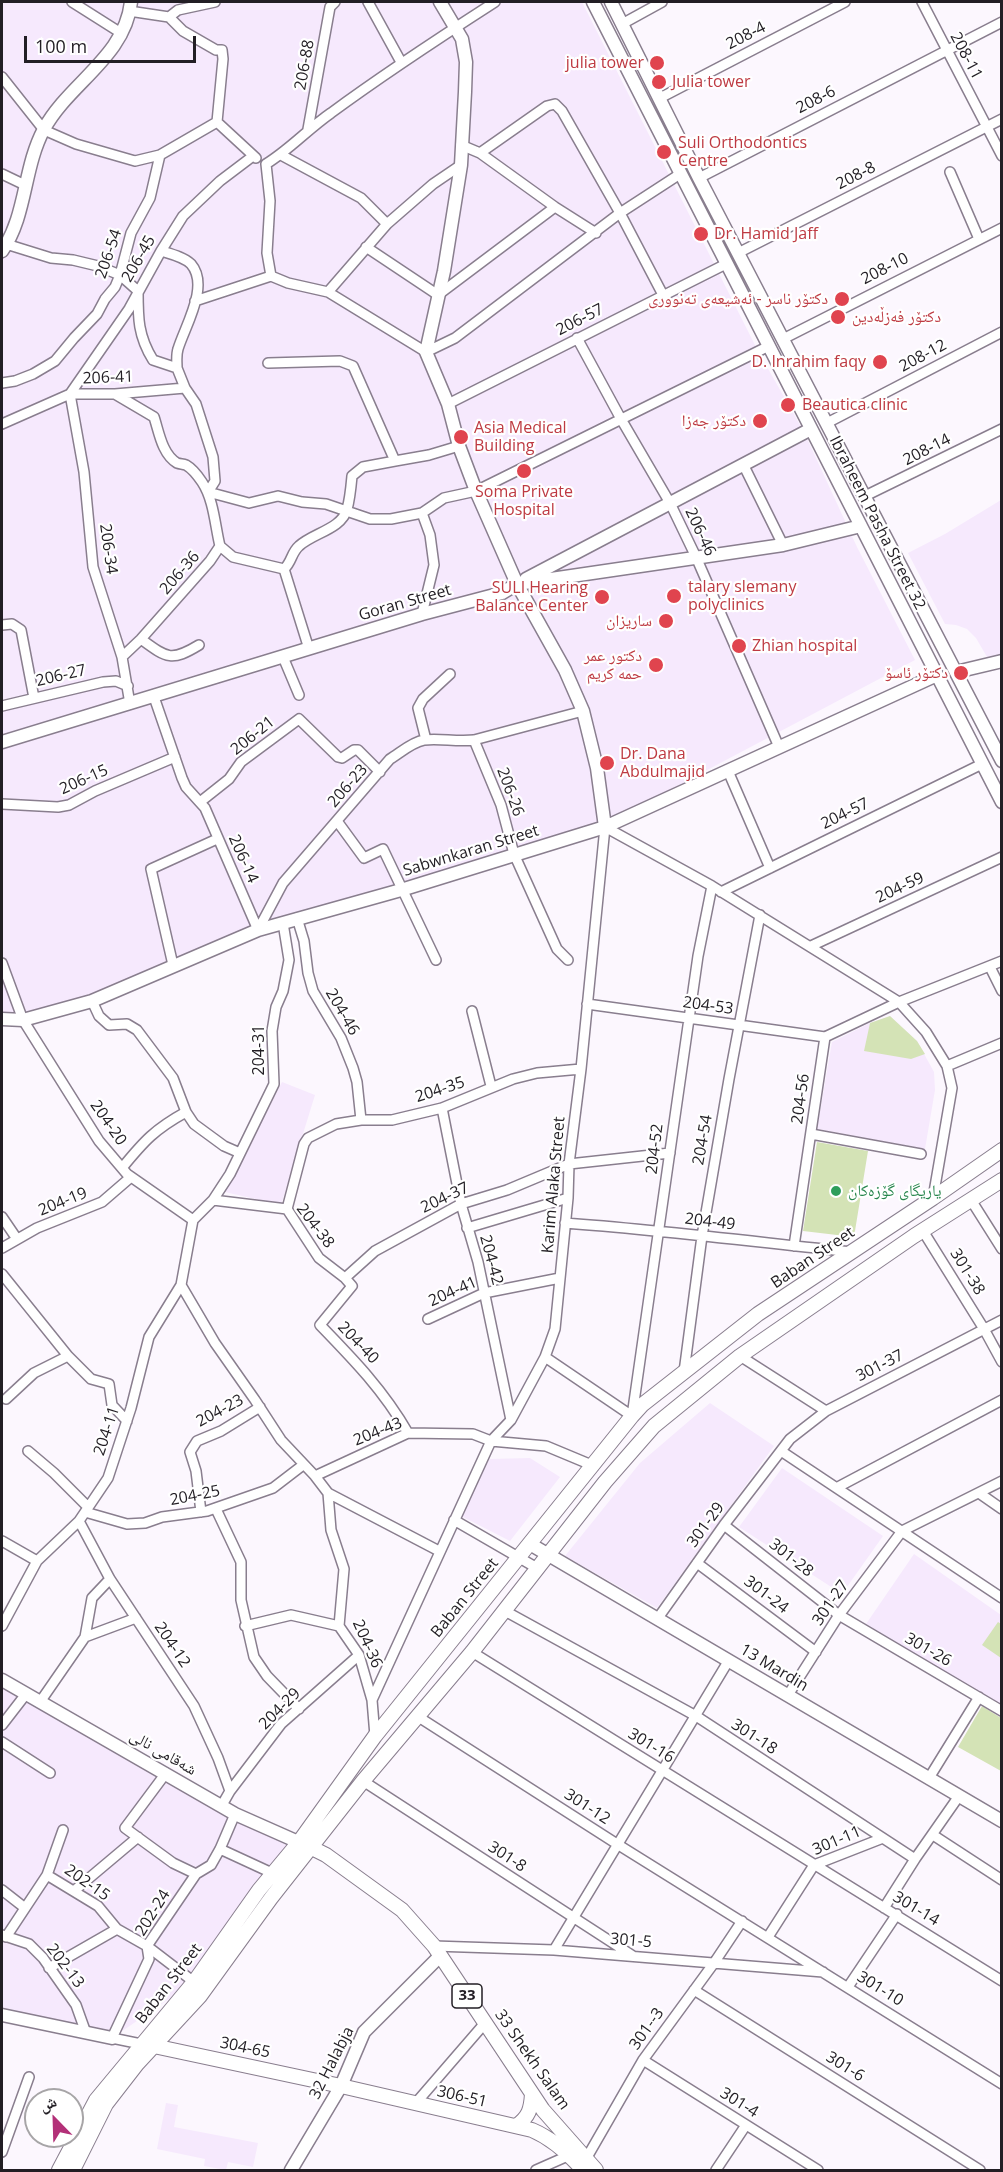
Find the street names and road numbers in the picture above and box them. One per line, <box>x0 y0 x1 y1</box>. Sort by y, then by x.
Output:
street label: 208-4 <box>723 18 769 54</box>
street label: 208-11 <box>946 29 986 83</box>
street label: 206-88 <box>291 38 319 92</box>
street label: 208-6 <box>793 82 839 118</box>
street label: 208-8 <box>833 158 879 194</box>
street label: 206-54 <box>92 227 126 281</box>
street label: 206-45 <box>118 232 160 286</box>
street label: 208-10 <box>858 249 912 289</box>
street label: 206-57 <box>553 300 607 340</box>
street label: 208-12 <box>896 336 950 376</box>
street label: 206-41 <box>82 368 134 388</box>
street label: 208-14 <box>900 430 954 470</box>
street label: Ibraheem Pasha Street 32 <box>825 433 929 613</box>
street label: 206-46 <box>681 505 719 559</box>
street label: 206-34 <box>95 522 121 576</box>
street label: 206-36 <box>156 547 204 599</box>
street label: Goran Street <box>357 581 453 625</box>
street label: 206-27 <box>34 661 88 691</box>
street label: 206-21 <box>227 713 279 759</box>
street label: 206-23 <box>324 760 372 812</box>
street label: 206-15 <box>57 761 111 799</box>
street label: 206-26 <box>492 765 528 819</box>
street label: 204-57 <box>818 794 872 834</box>
street label: Sabwnkaran Street <box>401 821 541 881</box>
street label: 206-14 <box>224 832 262 886</box>
street label: 204-59 <box>873 869 927 907</box>
street label: 204-46 <box>321 985 363 1039</box>
street label: 204-53 <box>681 993 735 1019</box>
street label: 204-31 <box>249 1025 269 1075</box>
street label: 204-56 <box>788 1072 814 1126</box>
street label: 204-35 <box>413 1073 467 1107</box>
street label: 204-20 <box>86 1097 130 1149</box>
street label: 204-54 <box>689 1113 717 1167</box>
street label: Karim Alaka Street <box>538 1116 570 1254</box>
street label: 204-52 <box>642 1123 668 1175</box>
street label: 204-37 <box>418 1179 472 1217</box>
street label: 204-19 <box>36 1184 90 1220</box>
street label: 204-38 <box>292 1200 338 1252</box>
street label: 204-49 <box>684 1209 736 1235</box>
street label: Baban Street <box>768 1223 858 1293</box>
street label: 204-42 <box>475 1233 507 1287</box>
street label: 301-38 <box>945 1245 989 1299</box>
street label: 204-41 <box>426 1273 480 1311</box>
street label: 204-40 <box>333 1318 383 1368</box>
street label: 301-37 <box>853 1346 907 1386</box>
street label: 204-23 <box>193 1391 247 1431</box>
street label: 204-11 <box>90 1404 124 1458</box>
street label: 204-43 <box>351 1414 405 1450</box>
street label: 204-25 <box>168 1482 222 1510</box>
street label: 301-29 <box>683 1499 729 1551</box>
street label: 301-28 <box>765 1535 817 1581</box>
street label: Baban Street <box>427 1554 503 1642</box>
street label: 301-24 <box>740 1572 792 1618</box>
street label: 301-27 <box>809 1577 853 1629</box>
street label: 204-36 <box>348 1617 386 1671</box>
street label: 204-12 <box>150 1619 194 1671</box>
street label: 301-26 <box>901 1629 955 1671</box>
street label: 13 Mardin <box>737 1640 811 1696</box>
street label: 204-29 <box>255 1684 305 1734</box>
street label: 301-18 <box>727 1715 781 1759</box>
street label: 301-16 <box>624 1724 678 1768</box>
street label: شەقامی نالی <box>126 1726 200 1780</box>
street label: 301-12 <box>560 1785 614 1829</box>
street label: 301-11 <box>810 1822 864 1860</box>
street label: 301-8 <box>484 1838 530 1876</box>
street label: 202-15 <box>61 1861 113 1905</box>
street label: 202-24 <box>131 1886 175 1940</box>
street label: 301-14 <box>889 1888 943 1930</box>
street label: 301-5 <box>609 1930 653 1952</box>
street label: 202-13 <box>42 1940 88 1992</box>
street label: Baban Street <box>132 1940 206 2028</box>
street label: 301-10 <box>853 1967 907 2011</box>
road number: 33 <box>452 1984 482 2008</box>
street label: 301--3 <box>626 2004 668 2054</box>
street label: 33 Shekh Salam <box>490 2006 574 2114</box>
street label: 32 Halabja <box>306 2024 358 2102</box>
street label: 304-65 <box>218 2033 272 2063</box>
street label: 301-6 <box>822 2048 868 2086</box>
street label: 306-51 <box>435 2082 489 2112</box>
street label: 301-4 <box>716 2084 762 2122</box>

